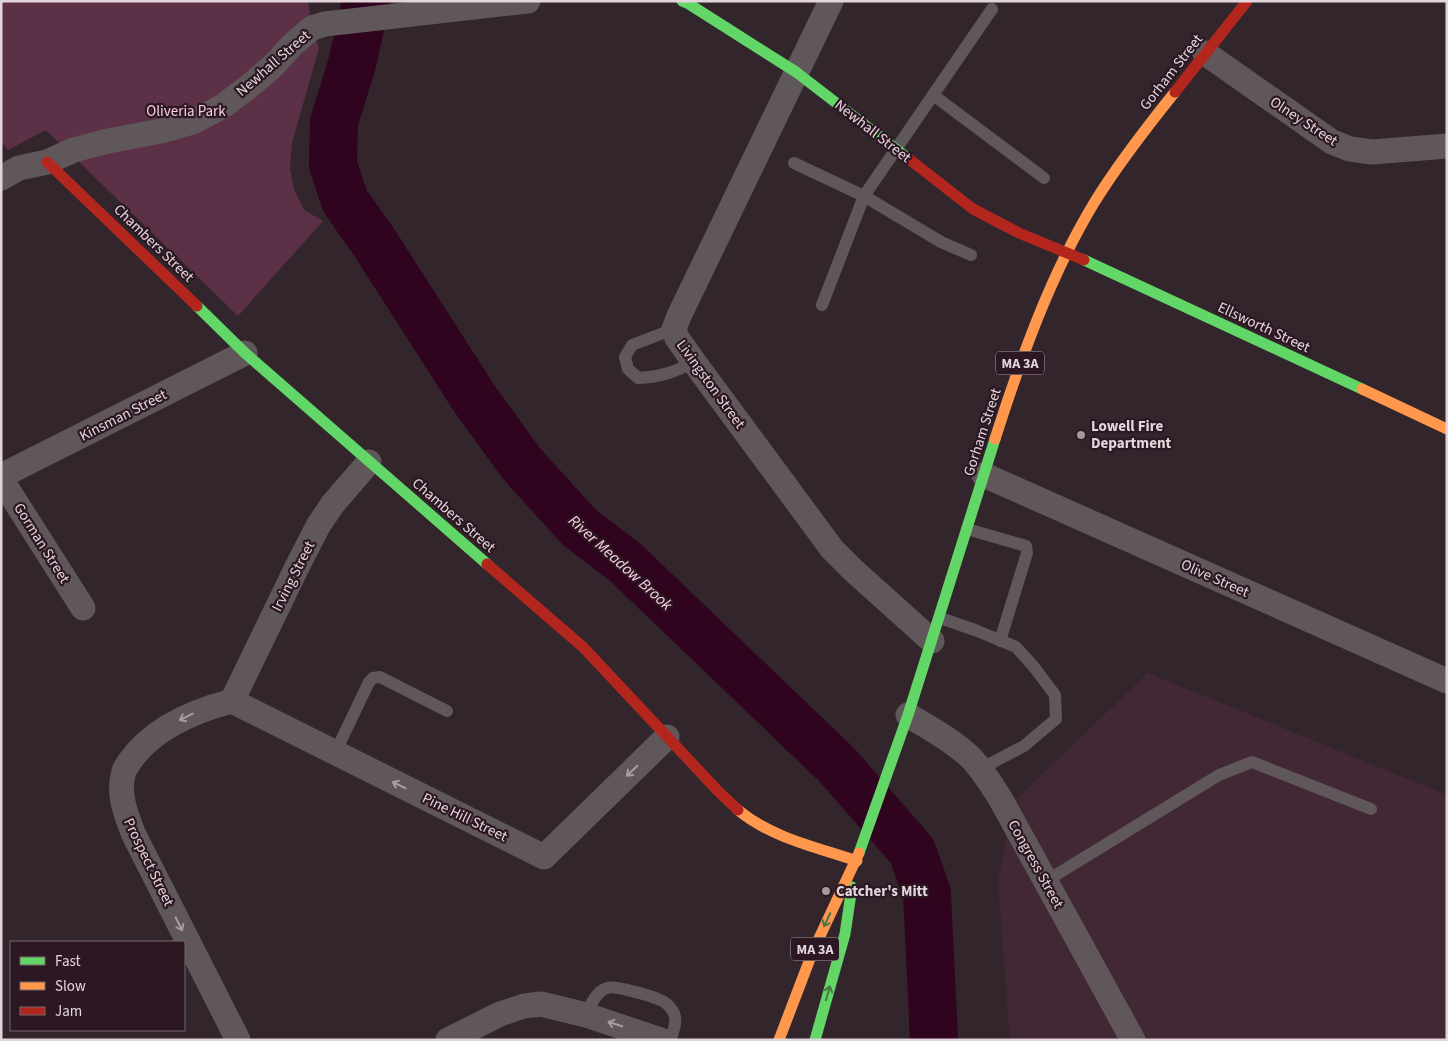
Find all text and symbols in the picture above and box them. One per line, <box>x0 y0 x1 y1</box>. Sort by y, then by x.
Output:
street label: Newhall Street <box>232 25 315 101</box>
street label: Gorham Street <box>1135 30 1208 115</box>
street label: Olney Street <box>1266 92 1342 151</box>
street label: Newhall Street <box>830 95 915 168</box>
park label: Oliveria Park <box>146 101 226 122</box>
street label: Chambers Street <box>109 200 199 287</box>
street label: Ellsworth Street <box>1214 297 1313 358</box>
street label: Livingston Street <box>671 336 750 433</box>
road number: MA 3A <box>996 352 1044 374</box>
street label: Kinsman Street <box>76 384 171 447</box>
street label: Gorham Street <box>958 385 1007 479</box>
place label: Lowell Fire Department <box>1091 416 1172 454</box>
marker: Lowell Fire Department <box>1075 429 1087 441</box>
street label: Chambers Street <box>407 473 500 558</box>
street label: Gorman Street <box>8 499 75 588</box>
water label: River Meadow Brook <box>563 510 678 616</box>
street label: Irving Street <box>267 537 320 615</box>
street label: Olive Street <box>1177 554 1252 603</box>
one-way arrow <box>179 713 194 722</box>
one-way arrow <box>626 765 639 777</box>
one-way arrow <box>392 780 407 789</box>
street label: Pine Hill Street <box>419 788 511 847</box>
street label: Prospect Street <box>118 814 179 910</box>
street label: Congress Street <box>1003 816 1069 912</box>
place label: Catcher's Mitt <box>836 881 928 902</box>
marker: Catcher's Mitt <box>820 885 832 897</box>
one-way arrow <box>822 912 831 927</box>
one-way arrow <box>175 916 184 931</box>
road number: MA 3A <box>791 938 839 961</box>
legend <box>10 941 185 1031</box>
text: Fast <box>55 951 81 972</box>
text: Slow <box>55 976 86 997</box>
one-way arrow <box>824 985 833 1001</box>
text: Jam <box>55 1001 82 1022</box>
one-way arrow <box>607 1019 623 1029</box>

